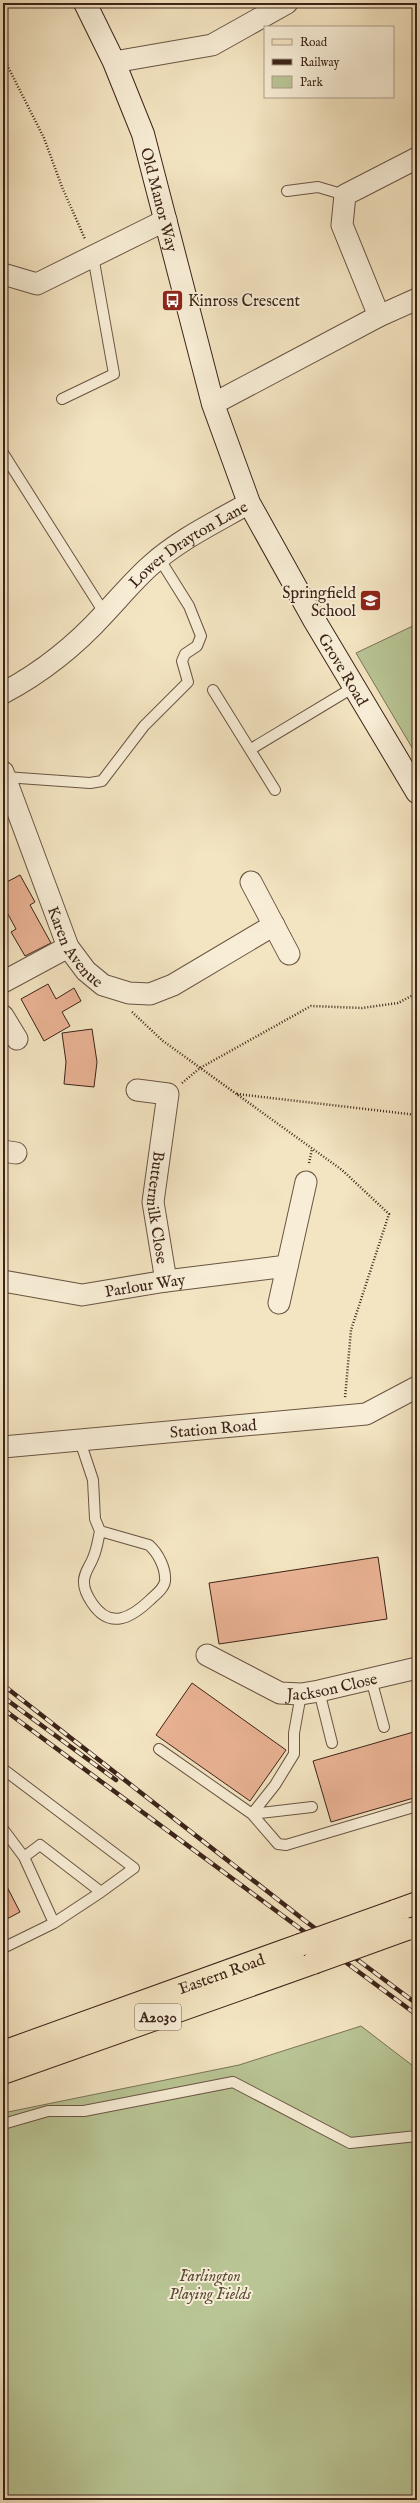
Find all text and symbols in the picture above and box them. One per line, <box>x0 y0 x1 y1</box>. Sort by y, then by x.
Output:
legend <box>264 26 394 98</box>
text: Road <box>300 35 328 50</box>
text: Railway <box>300 55 339 70</box>
text: Park <box>300 75 323 90</box>
street label: Old Manor Way <box>135 146 181 254</box>
bus stop icon: Kinross Crescent <box>160 287 186 313</box>
place label: Kinross Crescent <box>188 292 301 312</box>
street label: Lower Drayton Lane <box>125 498 252 593</box>
place label: Springfield School <box>282 584 357 622</box>
school or university icon: Springfield School <box>358 588 384 614</box>
street label: Grove Road <box>313 630 372 711</box>
street label: Karen Avenue <box>42 904 106 993</box>
street label: Buttermilk Close <box>141 1150 171 1266</box>
street label: Parlour Way <box>103 1271 187 1303</box>
street label: Station Road <box>169 1416 258 1444</box>
street label: Jackson Close <box>284 1670 380 1706</box>
street label: Eastern Road <box>176 1950 268 2000</box>
road number: A2030 <box>135 2004 181 2030</box>
park label: Farlington Playing Fields <box>169 2267 251 2305</box>

